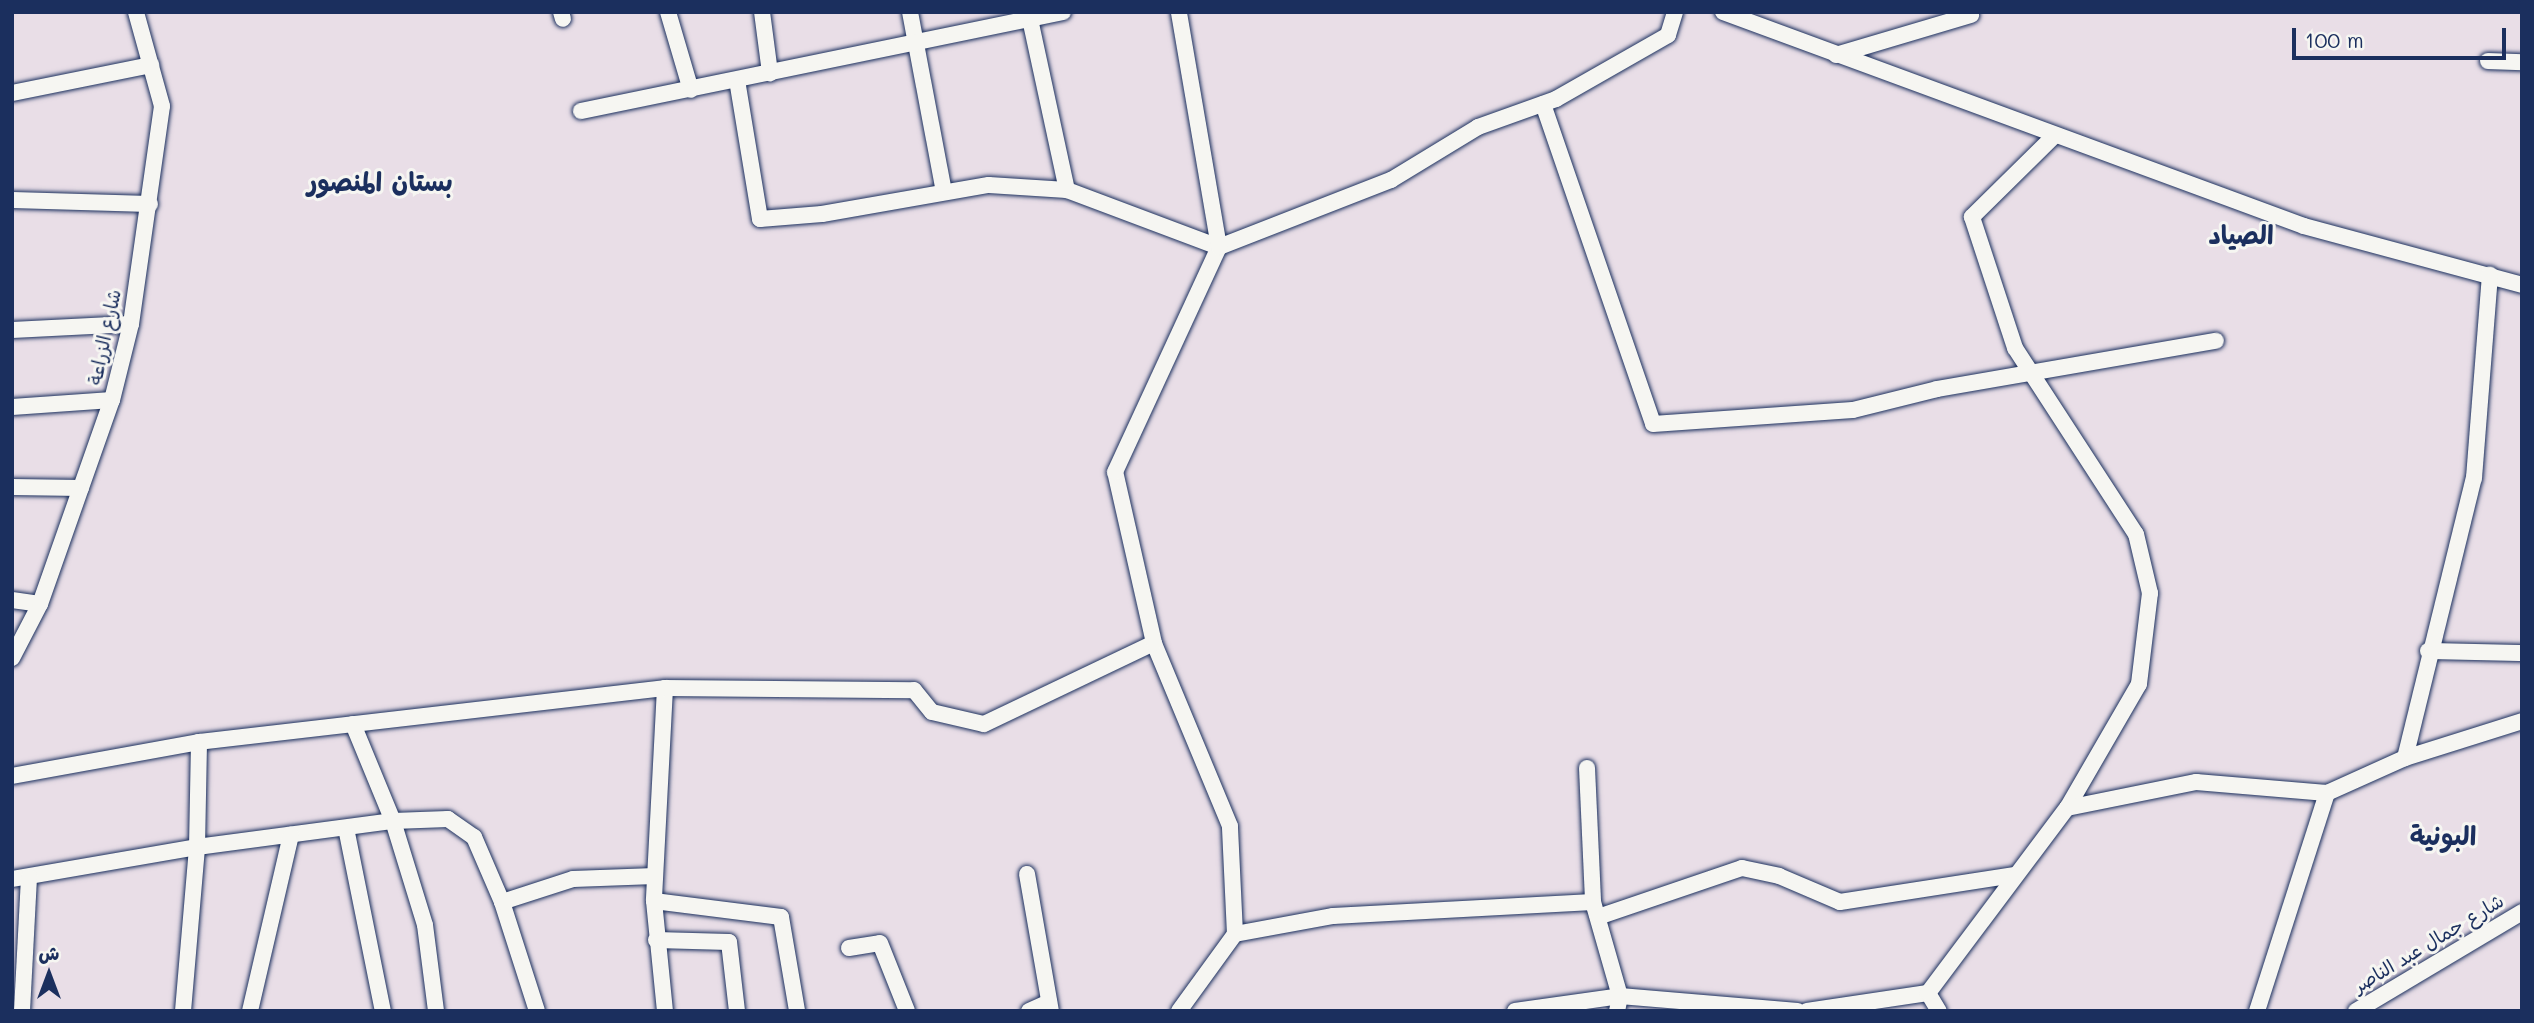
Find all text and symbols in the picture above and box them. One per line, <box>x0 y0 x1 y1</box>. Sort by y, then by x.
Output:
scale bar <box>2296 14 2510 58</box>
text: 100 m <box>2305 26 2364 53</box>
district label: بستان المنصور <box>307 166 453 198</box>
district label: الصياد <box>2208 219 2274 251</box>
street label: شارع الزراعة <box>83 287 125 387</box>
district label: البونية <box>2410 820 2476 852</box>
street label: شارع جمال عبد الناصر <box>2348 889 2508 997</box>
north arrow <box>14 939 84 1009</box>
text: ش <box>39 940 59 965</box>

